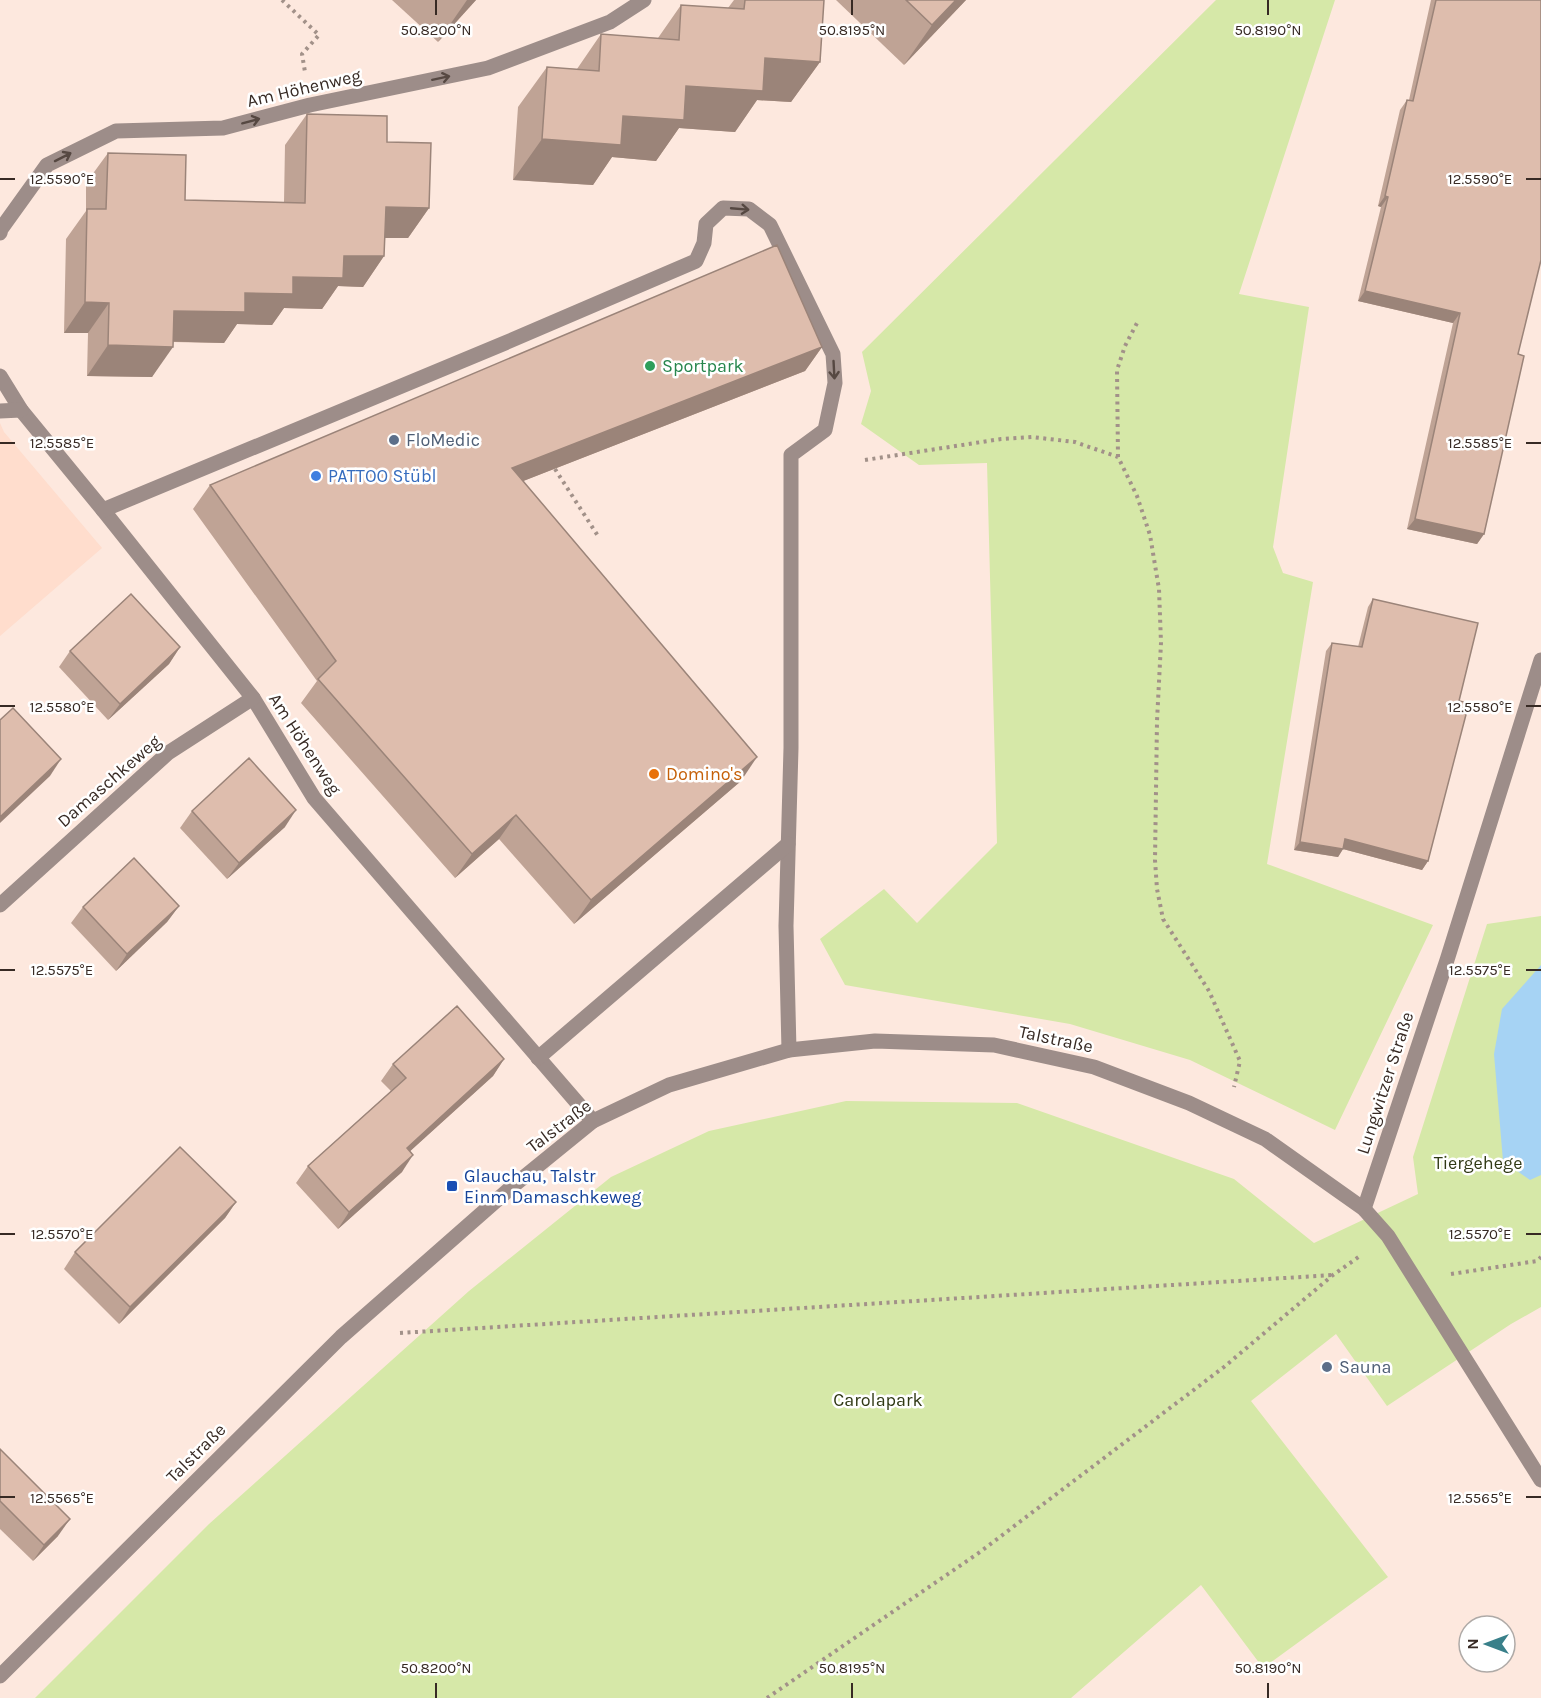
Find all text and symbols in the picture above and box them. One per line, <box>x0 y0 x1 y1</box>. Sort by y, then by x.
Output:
text: 50.8200°N <box>400 21 472 39</box>
text: 50.8195°N <box>819 21 885 39</box>
text: 50.8190°N <box>1234 21 1302 39</box>
street label: Am Höhenweg <box>245 64 363 112</box>
one-way arrow <box>431 72 450 83</box>
one-way arrow <box>241 114 260 126</box>
one-way arrow <box>54 151 72 163</box>
text: 12.5590°E <box>30 170 94 188</box>
text: 12.5590°E <box>1448 170 1512 188</box>
one-way arrow <box>729 204 749 215</box>
place label: Sportpark <box>662 355 744 377</box>
marker: Sportpark <box>643 359 657 373</box>
one-way arrow <box>829 360 840 380</box>
place label: FloMedic <box>406 429 480 451</box>
marker: FloMedic <box>387 433 401 447</box>
text: 12.5585°E <box>30 434 94 452</box>
text: 12.5585°E <box>1448 434 1512 452</box>
place label: PATTOO Stübl <box>328 465 437 487</box>
marker: PATTOO Stübl <box>309 469 323 483</box>
street label: Am Höhenweg <box>264 689 346 799</box>
text: 12.5580°E <box>30 698 94 716</box>
text: 12.5580°E <box>1448 698 1512 716</box>
street label: Damaschkeweg <box>53 730 165 832</box>
place label: Domino's <box>666 763 743 785</box>
marker: Domino's <box>647 767 661 781</box>
text: 12.5575°E <box>31 961 93 979</box>
text: 12.5575°E <box>1449 961 1511 979</box>
street label: Lungwitzer Straße <box>1352 1009 1418 1157</box>
street label: Talstraße <box>1017 1020 1095 1058</box>
street label: Talstraße <box>522 1095 596 1157</box>
park label: Tiergehege <box>1434 1152 1522 1174</box>
place label: Glauchau, Talstr Einm Damaschkeweg <box>464 1165 641 1208</box>
marker: Glauchau, Talstr Einm Damaschkeweg <box>445 1179 459 1193</box>
text: 12.5570°E <box>31 1225 93 1243</box>
text: 12.5570°E <box>1449 1225 1511 1243</box>
place label: Sauna <box>1339 1356 1391 1378</box>
marker: Sauna <box>1320 1360 1334 1374</box>
park label: Carolapark <box>833 1389 923 1411</box>
street label: Talstraße <box>162 1419 230 1487</box>
text: 12.5565°E <box>30 1489 94 1507</box>
text: 12.5565°E <box>1448 1489 1512 1507</box>
north arrow <box>1457 1614 1517 1674</box>
text: N <box>1463 1638 1482 1650</box>
text: 50.8200°N <box>400 1659 472 1677</box>
text: 50.8195°N <box>819 1659 885 1677</box>
text: 50.8190°N <box>1234 1659 1302 1677</box>

